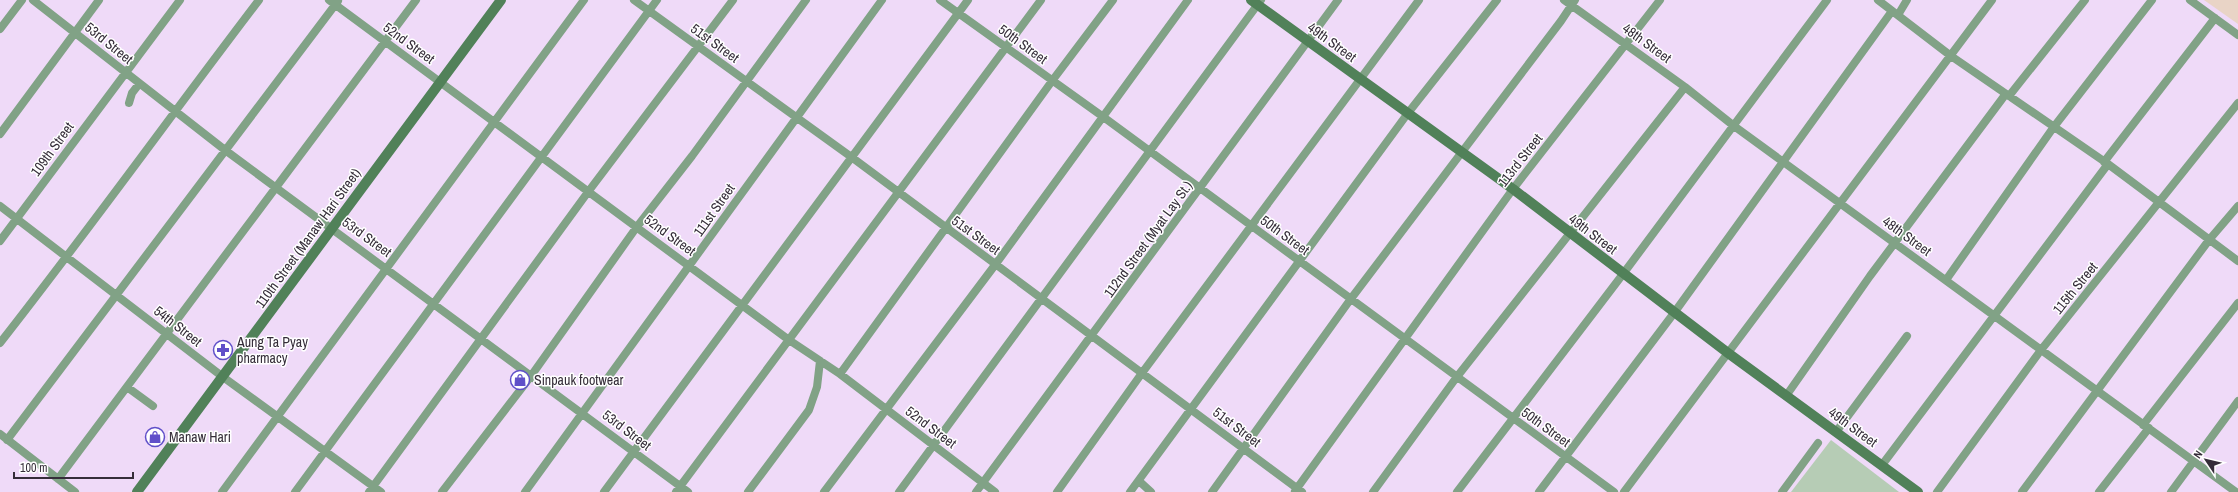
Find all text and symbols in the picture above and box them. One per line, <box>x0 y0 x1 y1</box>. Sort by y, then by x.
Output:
street label: 53rd Street <box>81 18 137 68</box>
street label: 52nd Street <box>380 18 438 68</box>
street label: 49th Street <box>1304 18 1360 66</box>
street label: 51st Street <box>687 19 743 67</box>
street label: 48th Street <box>1619 19 1675 67</box>
street label: 50th Street <box>995 20 1051 68</box>
street label: 109th Street <box>26 118 78 180</box>
street label: 113rd Street <box>1494 130 1546 190</box>
street label: 110th Street (Manaw Hari Street) <box>251 165 365 311</box>
street label: 112nd Street (Myat Lay St.) <box>1100 177 1196 301</box>
street label: 111st Street <box>689 180 739 240</box>
street label: 52nd Street <box>641 210 699 260</box>
street label: 49th Street <box>1565 210 1621 258</box>
street label: 51st Street <box>948 211 1004 259</box>
street label: 50th Street <box>1257 211 1313 259</box>
street label: 48th Street <box>1879 212 1935 260</box>
street label: 53rd Street <box>339 213 395 261</box>
street label: 115th Street <box>2049 258 2101 318</box>
street label: 54th Street <box>150 302 206 350</box>
place label: Aung Ta Pyay pharmacy <box>236 333 308 367</box>
pharmacy icon: Aung Ta Pyay pharmacy <box>212 339 234 361</box>
shop icon: Sinpauk footwear <box>509 369 531 391</box>
place label: Sinpauk footwear <box>534 371 624 389</box>
street label: 52nd Street <box>902 402 960 452</box>
street label: 51st Street <box>1209 403 1265 451</box>
street label: 50th Street <box>1518 403 1574 451</box>
street label: 49th Street <box>1825 403 1881 451</box>
street label: 53rd Street <box>599 406 655 454</box>
shop icon: Manaw Hari <box>144 426 166 448</box>
place label: Manaw Hari <box>169 428 231 446</box>
north arrow <box>2186 440 2226 480</box>
text: N <box>2190 448 2205 461</box>
scale bar <box>14 454 133 480</box>
text: 100 m <box>20 460 47 476</box>

